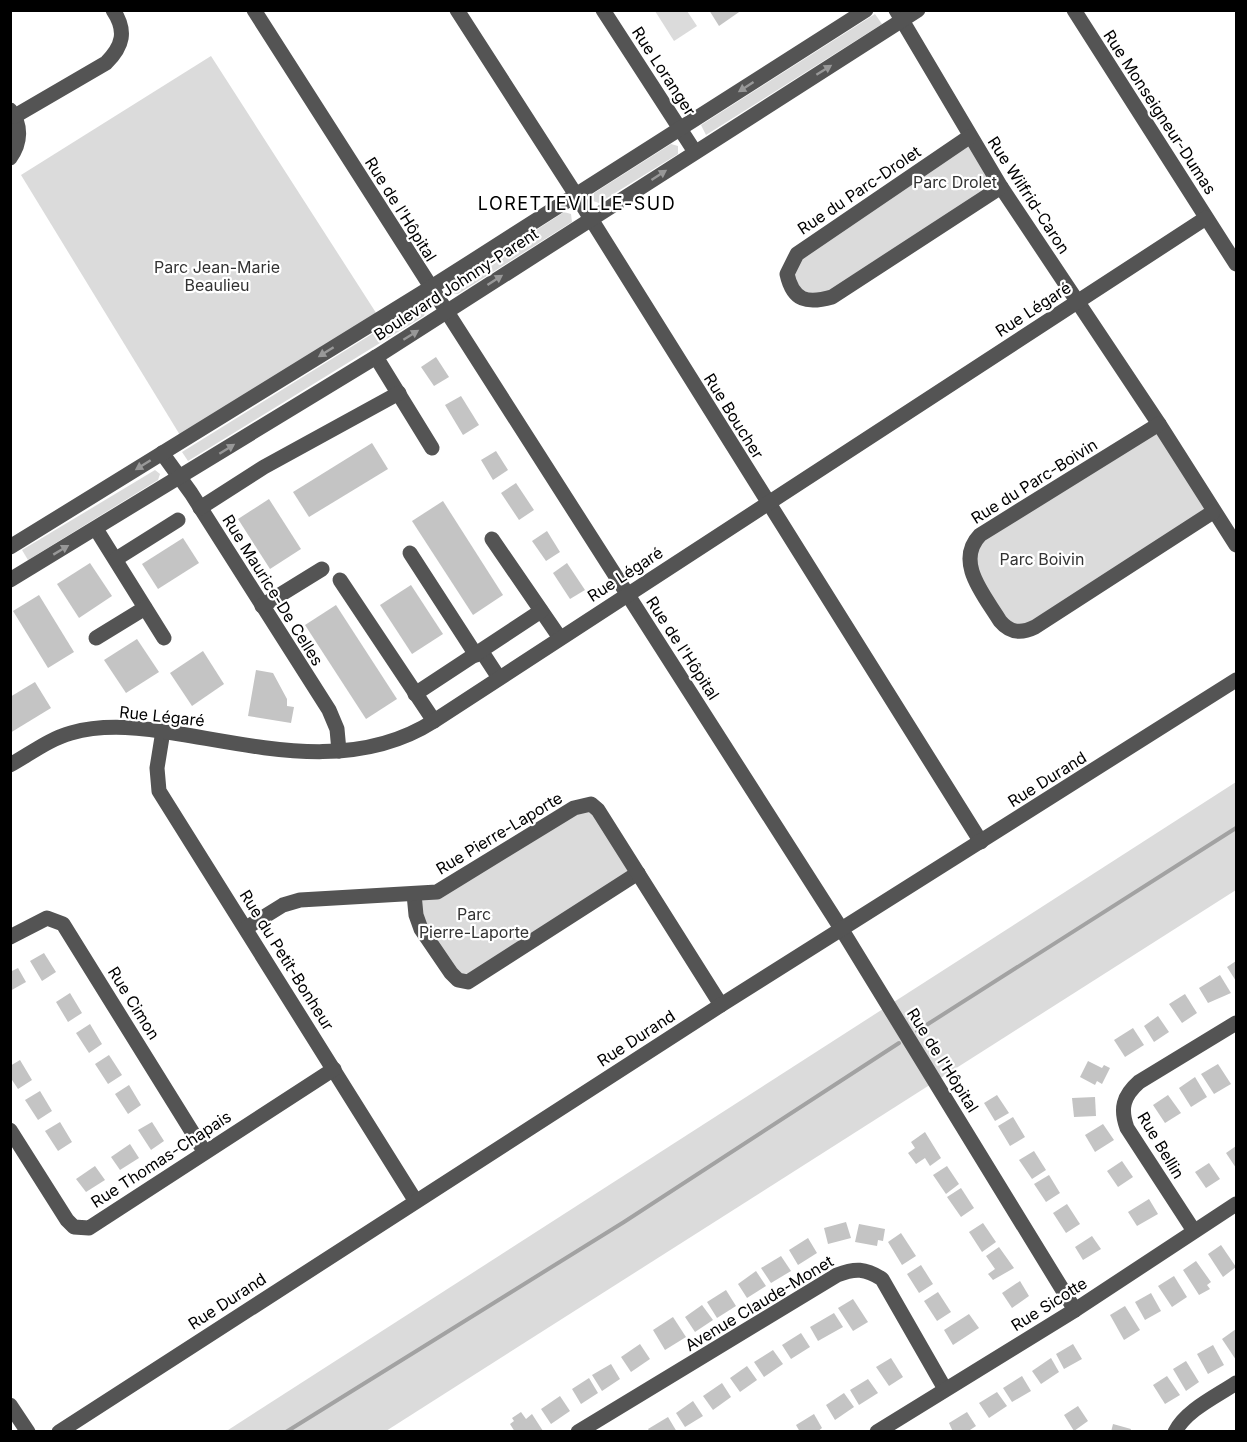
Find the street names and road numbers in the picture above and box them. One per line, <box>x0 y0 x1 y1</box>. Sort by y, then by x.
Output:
street label: Rue Loranger <box>628 23 700 119</box>
street label: Rue Monseigneur-Dumas <box>1099 26 1221 198</box>
street label: Rue Wilfrid-Caron <box>984 133 1074 257</box>
street label: Rue du Parc-Drolet <box>794 141 924 239</box>
street label: Rue de l'Hôpital <box>361 153 441 265</box>
street label: Boulevard Johnny-Parent <box>370 223 542 345</box>
street label: Rue Légaré <box>992 277 1074 341</box>
street label: Rue Boucher <box>700 370 768 462</box>
street label: Rue du Parc-Boivin <box>967 434 1101 528</box>
street label: Rue Maurice-De Celles <box>218 511 328 669</box>
street label: Rue Légaré <box>584 542 666 606</box>
street label: Rue de l'Hôpital <box>642 593 724 703</box>
street label: Rue Légaré <box>118 702 206 730</box>
street label: Rue Durand <box>1004 747 1090 811</box>
street label: Rue Pierre-Laporte <box>432 787 566 879</box>
street label: Rue du Petit-Bonheur <box>236 886 338 1034</box>
street label: Rue Cimon <box>104 963 164 1043</box>
street label: Rue de l'Hôpital <box>903 1004 983 1116</box>
street label: Rue Durand <box>593 1005 679 1071</box>
street label: Rue Thomas-Chapais <box>87 1106 235 1212</box>
street label: Rue Bellin <box>1133 1108 1189 1182</box>
street label: Avenue Claude-Monet <box>681 1251 837 1355</box>
street label: Rue Durand <box>184 1268 270 1334</box>
street label: Rue Sicotte <box>1007 1273 1091 1335</box>

